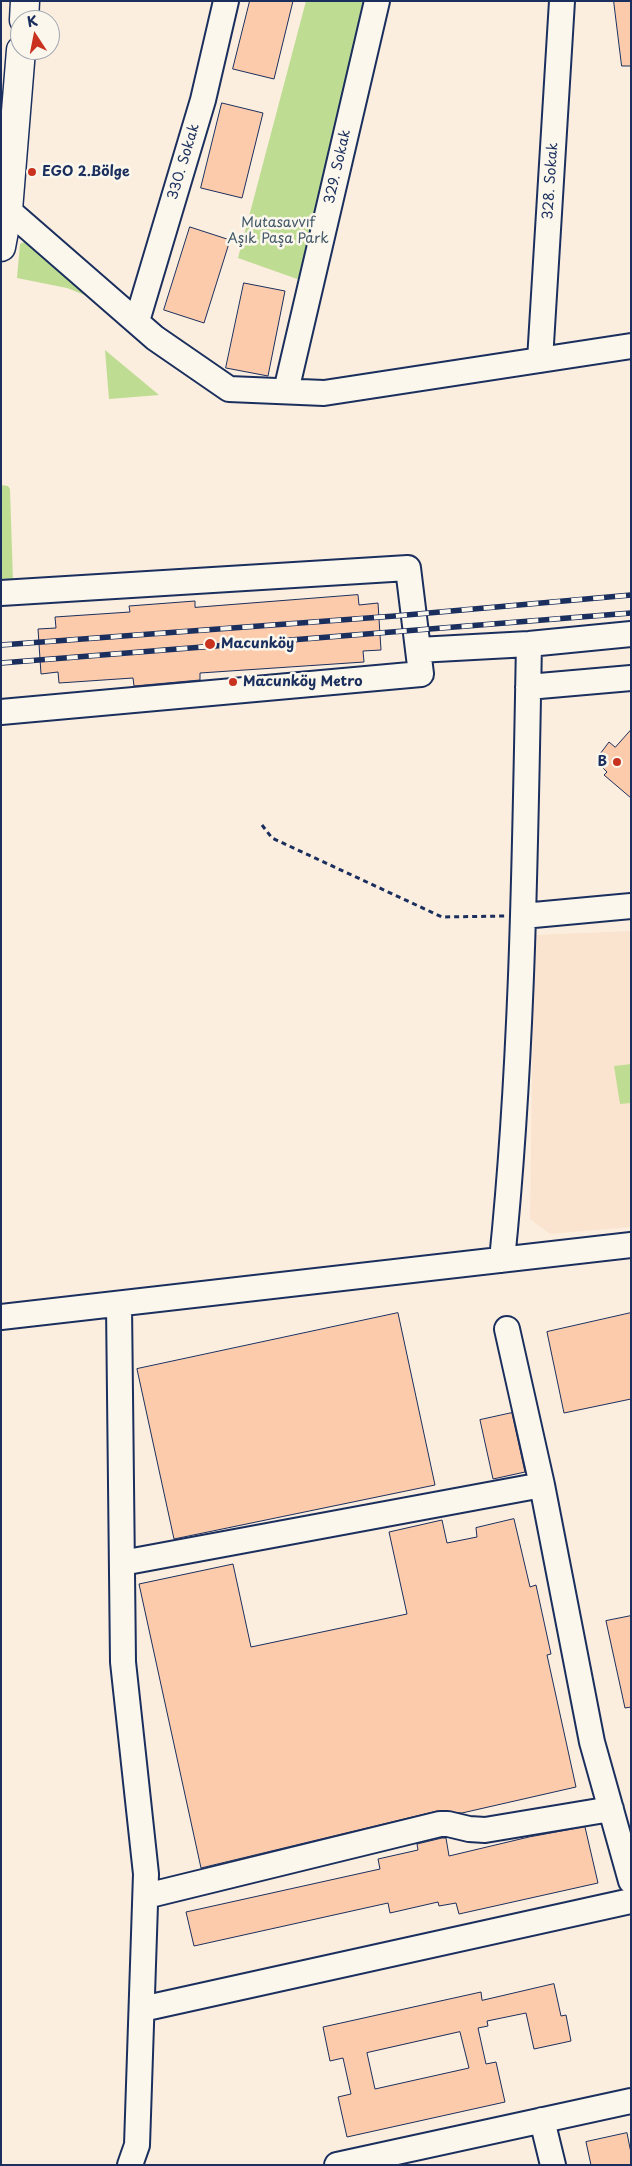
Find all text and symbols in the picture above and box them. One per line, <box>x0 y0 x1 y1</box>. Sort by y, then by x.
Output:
text: K <box>25 9 39 32</box>
north arrow <box>10 10 60 60</box>
street label: 330. Sokak <box>164 122 204 202</box>
street label: 329. Sokak <box>321 128 355 206</box>
street label: 328. Sokak <box>540 142 562 220</box>
place label: EGO 2.Bölge <box>42 164 130 180</box>
marker: EGO 2.Bölge <box>26 166 38 178</box>
park label: Mutasavvıf Aşık Paşa Park <box>227 215 329 248</box>
place label: Macunköy <box>221 636 294 652</box>
marker: Macunköy <box>203 637 217 651</box>
place label: Macunköy Metro <box>243 674 362 690</box>
marker: Macunköy Metro <box>227 676 239 688</box>
place label: B <box>597 754 607 770</box>
marker: B <box>611 756 623 768</box>

